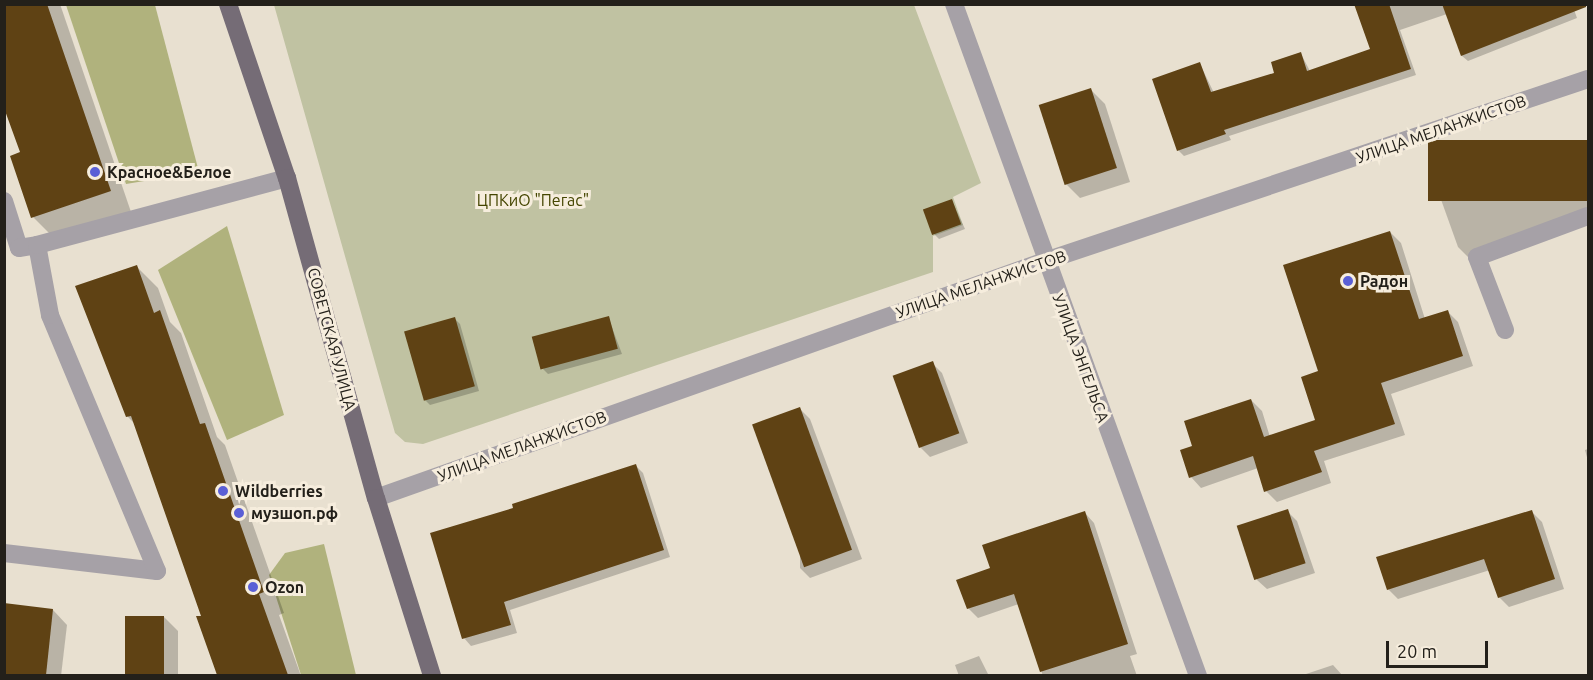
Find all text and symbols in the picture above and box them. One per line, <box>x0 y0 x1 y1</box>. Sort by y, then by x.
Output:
street label: УЛИЦА МЕЛАНЖИСТОВ <box>1354 91 1528 167</box>
place label: Красное&Белое <box>107 162 231 182</box>
marker: Красное&Белое <box>88 165 102 179</box>
park label: ЦПКиО "Пегас" <box>477 190 589 210</box>
street label: УЛИЦА МЕЛАНЖИСТОВ <box>894 246 1068 322</box>
street label: СОВЕТСКАЯ УЛИЦА <box>304 266 360 412</box>
place label: Радон <box>1360 271 1408 291</box>
marker: Радон <box>1341 274 1355 288</box>
street label: УЛИЦА ЭНГЕЛЬСА <box>1049 291 1113 425</box>
street label: УЛИЦА МЕЛАНЖИСТОВ <box>435 406 609 486</box>
place label: Wildberries <box>235 481 323 501</box>
marker: Wildberries <box>216 484 230 498</box>
place label: музшоп.рф <box>251 503 338 523</box>
marker: музшоп.рф <box>232 506 246 520</box>
place label: Ozon <box>265 577 304 597</box>
marker: Ozon <box>246 580 260 594</box>
scale bar <box>1389 629 1491 667</box>
text: 20 m <box>1397 641 1437 661</box>

